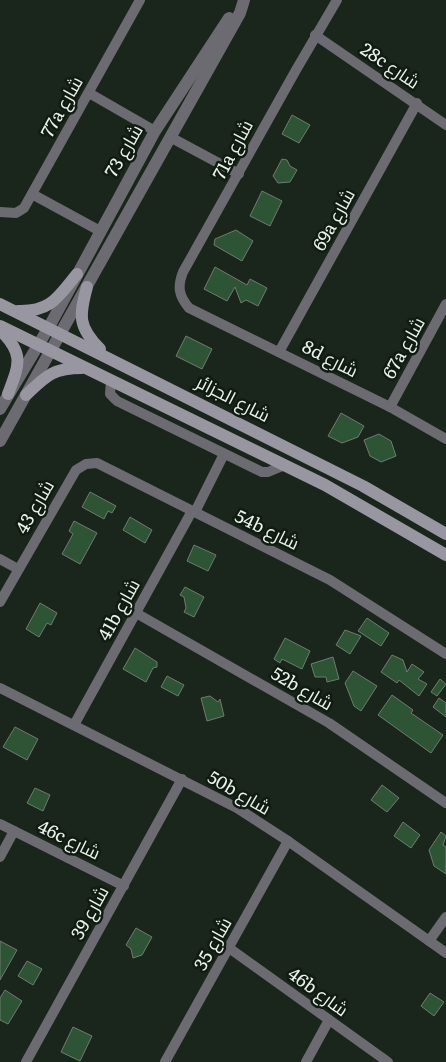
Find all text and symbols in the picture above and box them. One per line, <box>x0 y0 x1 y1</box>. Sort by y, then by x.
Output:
street label: 28c شارع <box>356 35 426 95</box>
street label: 77a شارع <box>33 71 89 142</box>
street label: 71a شارع <box>205 114 259 184</box>
street label: شارع 73 <box>97 119 149 182</box>
street label: 69a شارع <box>305 183 361 255</box>
street label: 67a شارع <box>375 311 431 383</box>
street label: 8d شارع <box>298 332 363 383</box>
street label: شارع الجزائر <box>191 367 275 428</box>
street label: شارع 43 <box>7 474 60 538</box>
street label: 54b شارع <box>231 502 304 556</box>
street label: 41b شارع <box>90 574 146 645</box>
street label: 52b شارع <box>267 659 339 716</box>
street label: 50b شارع <box>203 763 276 821</box>
street label: 46c شارع <box>34 812 106 865</box>
street label: شارع 39 <box>63 881 114 944</box>
street label: شارع 35 <box>186 912 237 975</box>
street label: 46b شارع <box>283 960 355 1022</box>

